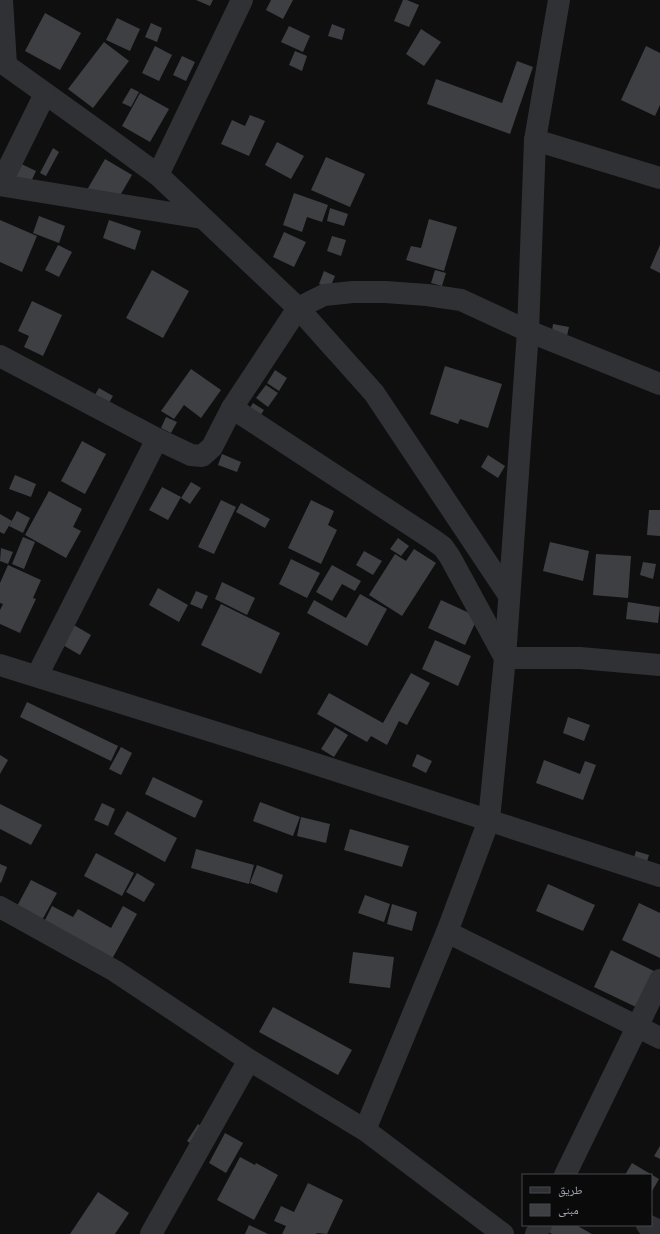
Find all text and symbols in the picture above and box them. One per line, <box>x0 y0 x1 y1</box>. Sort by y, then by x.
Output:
legend <box>522 1174 652 1226</box>
text: طريق <box>558 1184 583 1197</box>
text: مبنى <box>558 1204 579 1217</box>

